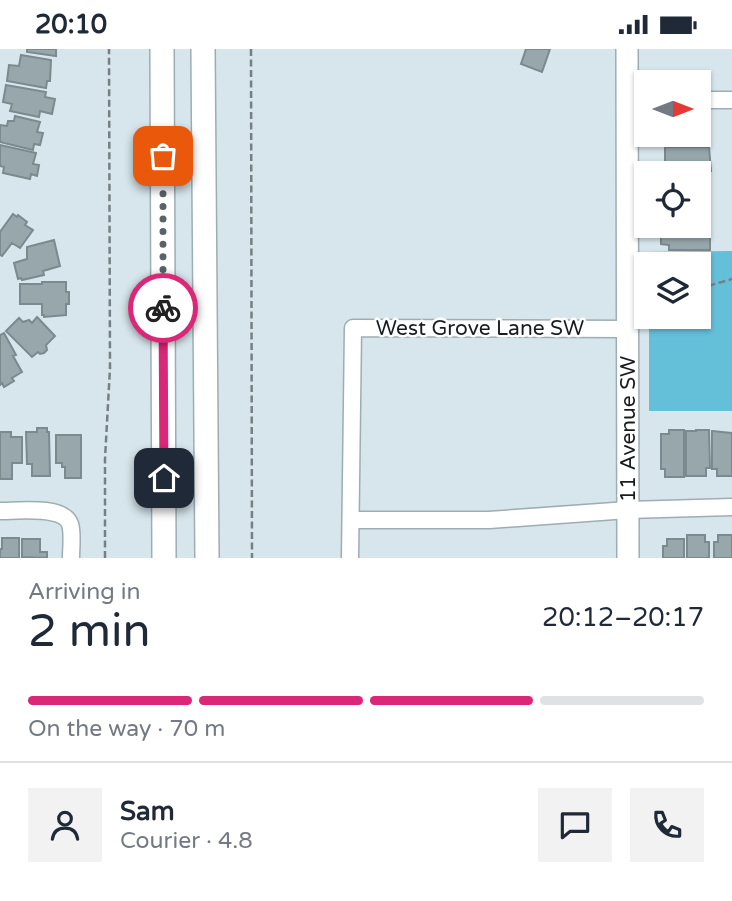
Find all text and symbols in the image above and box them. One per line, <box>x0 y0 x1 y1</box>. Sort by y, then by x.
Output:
text: 20:10 <box>35 9 107 40</box>
north arrow <box>634 70 710 147</box>
map controls <box>634 70 711 329</box>
pin <box>133 126 193 186</box>
icon: bag <box>144 137 182 175</box>
button: locate <box>634 161 711 238</box>
button: layers <box>634 252 711 329</box>
courier <box>128 273 198 343</box>
icon: bike <box>144 289 182 327</box>
street label: West Grove Lane SW <box>376 316 584 341</box>
street label: 11 Avenue SW <box>616 356 641 502</box>
pin <box>134 448 194 508</box>
icon: home <box>145 459 183 497</box>
text: Arriving in <box>28 578 141 606</box>
text: 20:12–20:17 <box>542 602 704 633</box>
text: 2 min <box>28 604 151 659</box>
text: On the way · 70 m <box>28 715 225 743</box>
button: person <box>28 788 102 862</box>
button: chat <box>538 788 612 862</box>
button: phone <box>630 788 704 862</box>
text: Sam <box>120 796 175 827</box>
text: Courier · 4.8 <box>120 827 253 855</box>

